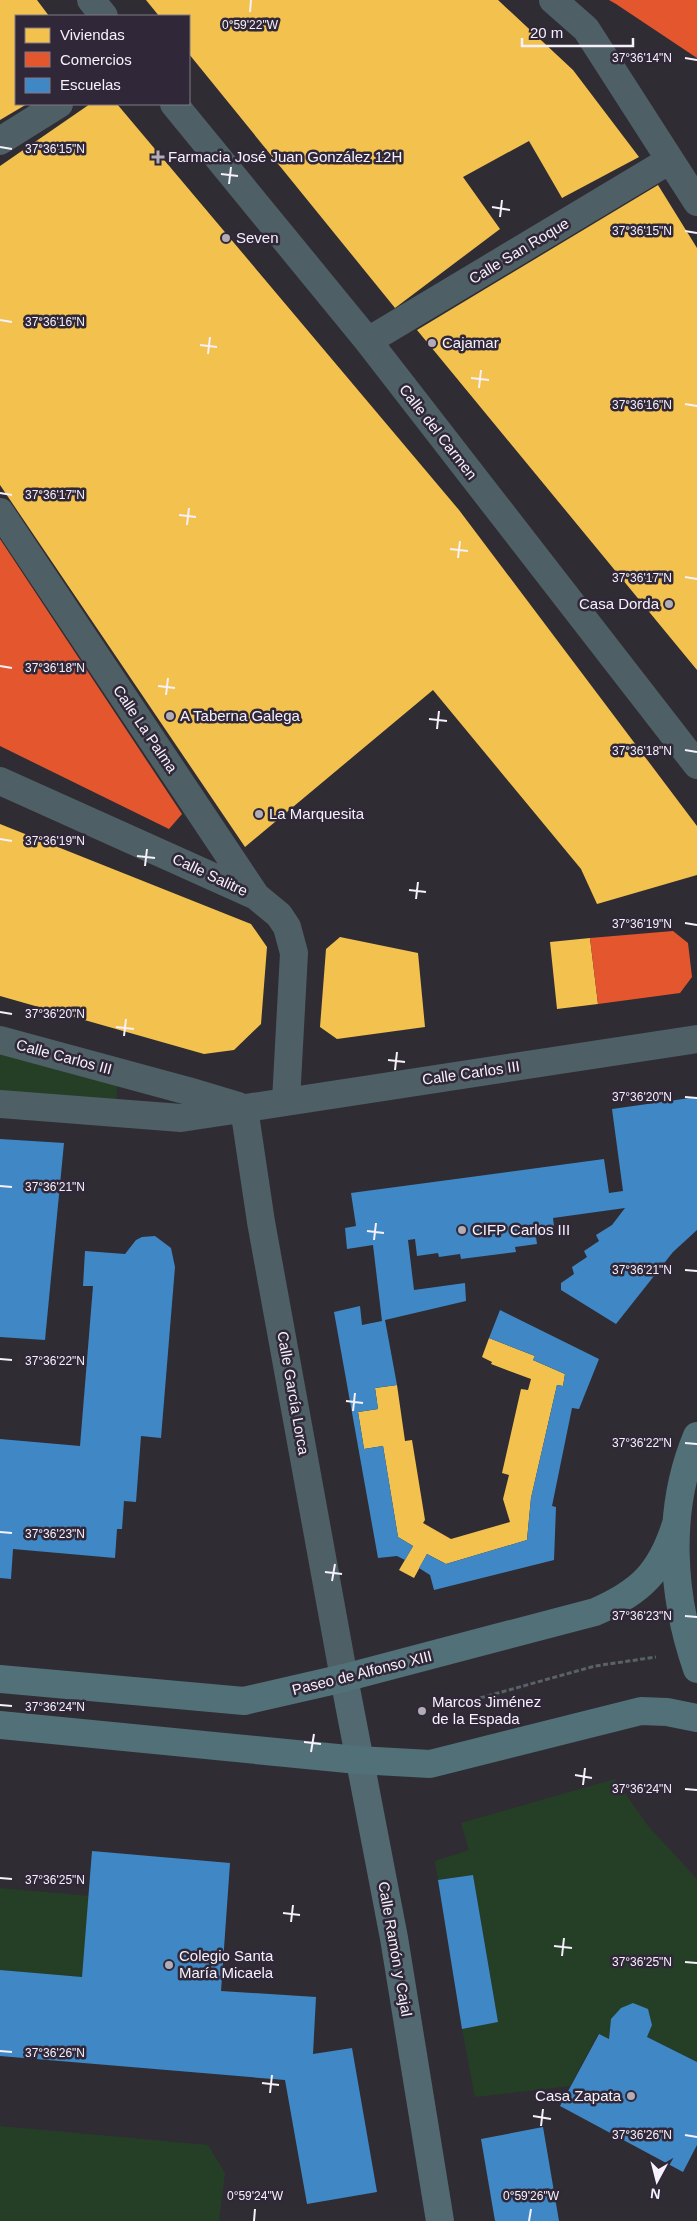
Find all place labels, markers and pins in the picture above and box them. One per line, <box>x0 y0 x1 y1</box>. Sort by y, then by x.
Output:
place label: Farmacia José Juan González 12H <box>168 148 402 165</box>
marker: Farmacia José Juan González 12H <box>152 151 164 163</box>
place label: Seven <box>236 229 279 246</box>
marker: Seven <box>220 232 232 244</box>
place label: Cajamar <box>442 334 499 351</box>
marker: Cajamar <box>426 337 438 349</box>
place label: Casa Dorda <box>579 595 660 612</box>
marker: Casa Dorda <box>663 598 675 610</box>
place label: A Taberna Galega <box>180 707 300 724</box>
marker: A Taberna Galega <box>164 710 176 722</box>
place label: La Marquesita <box>269 805 365 822</box>
marker: La Marquesita <box>253 808 265 820</box>
place label: CIFP Carlos III <box>472 1221 570 1238</box>
marker: CIFP Carlos III <box>456 1224 468 1236</box>
place label: Marcos Jiménez de la Espada <box>432 1693 541 1727</box>
marker: Marcos Jiménez de la Espada <box>416 1705 428 1717</box>
place label: Colegio Santa María Micaela <box>179 1947 274 1981</box>
marker: Colegio Santa María Micaela <box>163 1959 175 1971</box>
place label: Casa Zapata <box>535 2087 622 2104</box>
marker: Casa Zapata <box>625 2090 637 2102</box>

